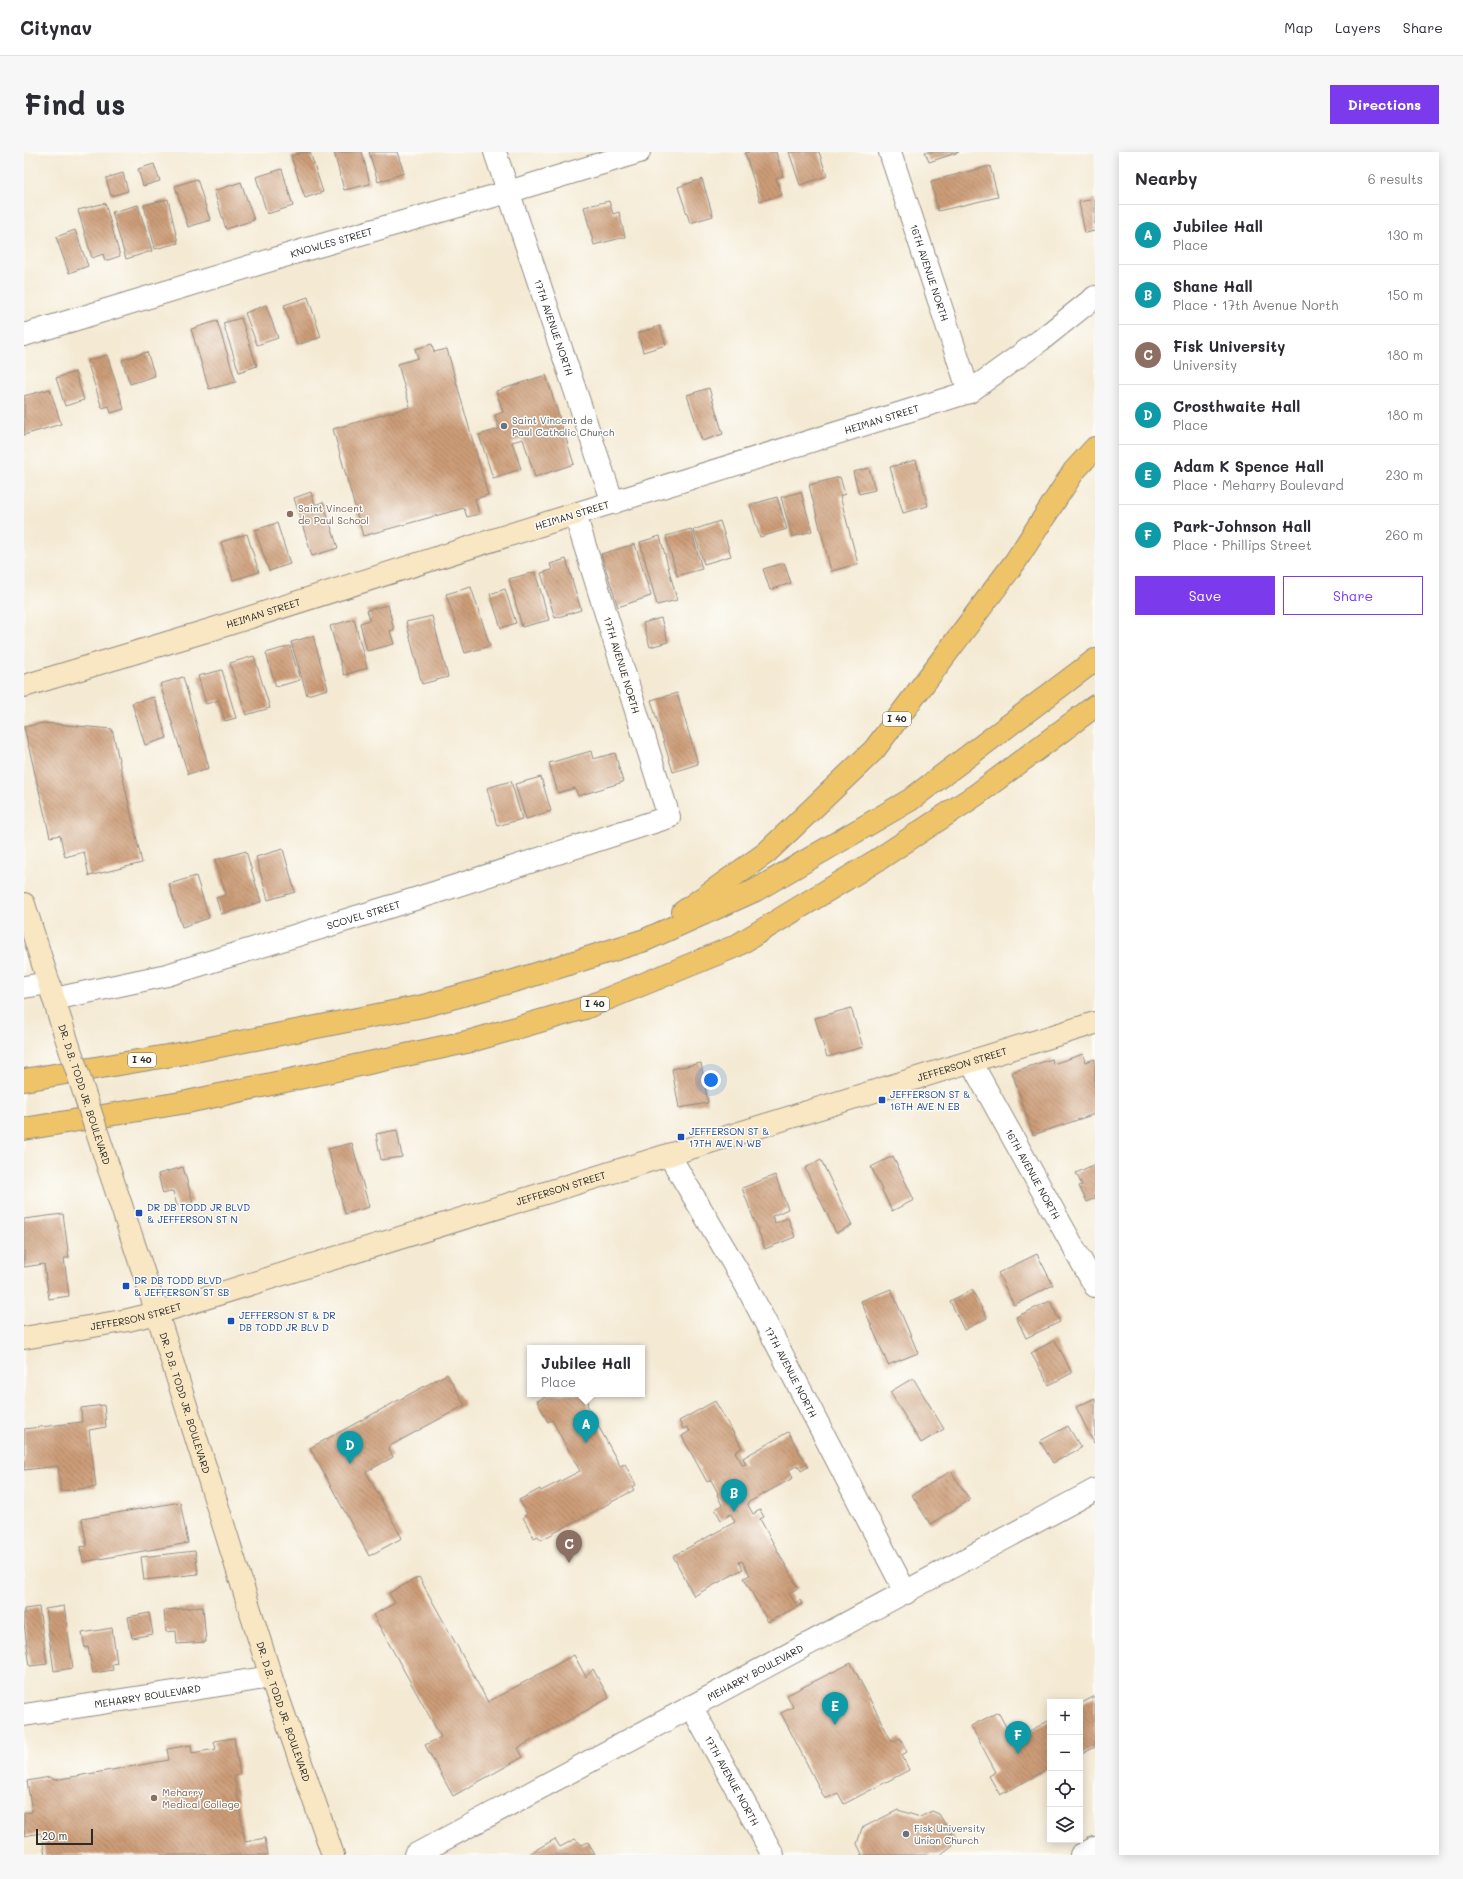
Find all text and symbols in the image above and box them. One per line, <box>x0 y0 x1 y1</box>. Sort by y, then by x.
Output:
text: Citynav <box>20 15 92 40</box>
text: Map <box>1284 18 1313 37</box>
text: Layers <box>1335 18 1381 37</box>
text: Share <box>1403 18 1443 37</box>
button: Directions <box>1330 85 1439 124</box>
text: Find us <box>24 86 125 122</box>
text: Nearby <box>1135 167 1197 189</box>
text: 6 results <box>1368 170 1423 187</box>
text: Jubilee Hall <box>1173 216 1263 236</box>
street label: 16TH AVENUE NORTH <box>907 222 952 323</box>
street label: KNOWLES STREET <box>289 224 374 261</box>
text: A <box>1143 226 1153 243</box>
text: 130 m <box>1387 226 1423 243</box>
text: Place <box>1173 236 1208 253</box>
text: Shane Hall <box>1173 276 1253 296</box>
street label: 17TH AVENUE NORTH <box>531 277 577 377</box>
text: B <box>1144 286 1152 303</box>
text: 150 m <box>1387 286 1423 303</box>
text: Place · 17th Avenue North <box>1173 296 1338 313</box>
text: Fisk University <box>1173 336 1285 356</box>
text: C <box>1143 346 1153 363</box>
text: 180 m <box>1387 346 1423 363</box>
text: University <box>1173 356 1237 373</box>
text: Crosthwaite Hall <box>1173 396 1300 416</box>
street label: HEIMAN STREET <box>843 401 921 437</box>
text: D <box>1143 406 1153 423</box>
text: 180 m <box>1387 406 1423 423</box>
place label: Saint Vincent de Paul Catholic Church <box>512 413 615 439</box>
text: Place <box>1173 416 1208 433</box>
marker: Saint Vincent de Paul Catholic Church <box>499 421 509 431</box>
text: Adam K Spence Hall <box>1173 456 1324 476</box>
text: E <box>1144 466 1152 483</box>
text: 230 m <box>1386 466 1423 483</box>
text: Place · Meharry Boulevard <box>1173 476 1344 493</box>
street label: HEIMAN STREET <box>533 497 611 533</box>
place label: Saint Vincent de Paul School <box>298 501 369 527</box>
marker: Saint Vincent de Paul School <box>285 509 295 519</box>
text: Park-Johnson Hall <box>1173 516 1311 536</box>
text: F <box>1144 526 1152 543</box>
text: 260 m <box>1385 526 1423 543</box>
text: Place · Phillips Street <box>1173 536 1312 553</box>
button: Save <box>1135 576 1275 615</box>
button: Share <box>1283 576 1423 615</box>
street label: HEIMAN STREET <box>224 595 303 631</box>
street label: 17TH AVENUE NORTH <box>601 615 643 715</box>
road number: I 40 <box>883 712 911 726</box>
street label: SCOVEL STREET <box>325 897 402 933</box>
road number: I 40 <box>581 997 609 1011</box>
street label: DR. D.B. TODD JR. BOULEVARD <box>55 1022 114 1167</box>
street label: JEFFERSON STREET <box>915 1044 1009 1085</box>
road number: I 40 <box>128 1053 156 1067</box>
your location <box>701 1070 721 1090</box>
place label: JEFFERSON ST & 16TH AVE N EB <box>890 1087 970 1113</box>
marker: JEFFERSON ST & 16TH AVE N EB <box>877 1095 887 1105</box>
place label: JEFFERSON ST & 17TH AVE N WB <box>689 1124 769 1150</box>
street label: 16TH AVENUE NORTH <box>1002 1126 1064 1222</box>
marker: JEFFERSON ST & 17TH AVE N WB <box>676 1132 686 1142</box>
street label: JEFFERSON STREET <box>514 1168 608 1209</box>
place label: DR DB TODD JR BLVD & JEFFERSON ST N <box>147 1200 250 1226</box>
marker: DR DB TODD JR BLVD & JEFFERSON ST N <box>134 1208 144 1218</box>
place label: DR DB TODD BLVD & JEFFERSON ST SB <box>134 1273 229 1299</box>
marker: DR DB TODD BLVD & JEFFERSON ST SB <box>121 1281 131 1291</box>
street label: JEFFERSON STREET <box>89 1299 184 1333</box>
place label: JEFFERSON ST & DR DB TODD JR BLV D <box>239 1308 336 1334</box>
marker: JEFFERSON ST & DR DB TODD JR BLV D <box>226 1316 236 1326</box>
street label: 17TH AVENUE NORTH <box>762 1324 821 1420</box>
street label: DR. D.B. TODD JR. BOULEVARD <box>156 1331 214 1475</box>
popup <box>527 1345 645 1397</box>
text: Jubilee Hall <box>541 1353 631 1373</box>
text: Place <box>541 1373 576 1390</box>
pin: A <box>573 1410 599 1443</box>
pin: D <box>337 1431 363 1464</box>
pin: B <box>721 1479 747 1512</box>
pin: C <box>556 1530 582 1563</box>
street label: DR. D.B. TODD JR. BOULEVARD <box>253 1640 314 1784</box>
street label: MEHARRY BOULEVARD <box>704 1641 806 1704</box>
street label: MEHARRY BOULEVARD <box>93 1681 202 1711</box>
pin: E <box>822 1692 848 1725</box>
map controls <box>1047 1699 1083 1843</box>
button: + <box>1047 1699 1083 1735</box>
pin: F <box>1005 1721 1031 1754</box>
street label: 17TH AVENUE NORTH <box>701 1733 762 1828</box>
button: − <box>1047 1735 1083 1771</box>
button: locate <box>1047 1771 1083 1807</box>
place label: Meharry Medical College <box>162 1785 240 1811</box>
marker: Meharry Medical College <box>149 1793 159 1803</box>
button: layers <box>1047 1807 1083 1843</box>
place label: Fisk University Union Church <box>914 1821 985 1847</box>
scale bar <box>36 1827 93 1846</box>
text: 20 m <box>42 1828 67 1843</box>
marker: Fisk University Union Church <box>901 1829 911 1839</box>

